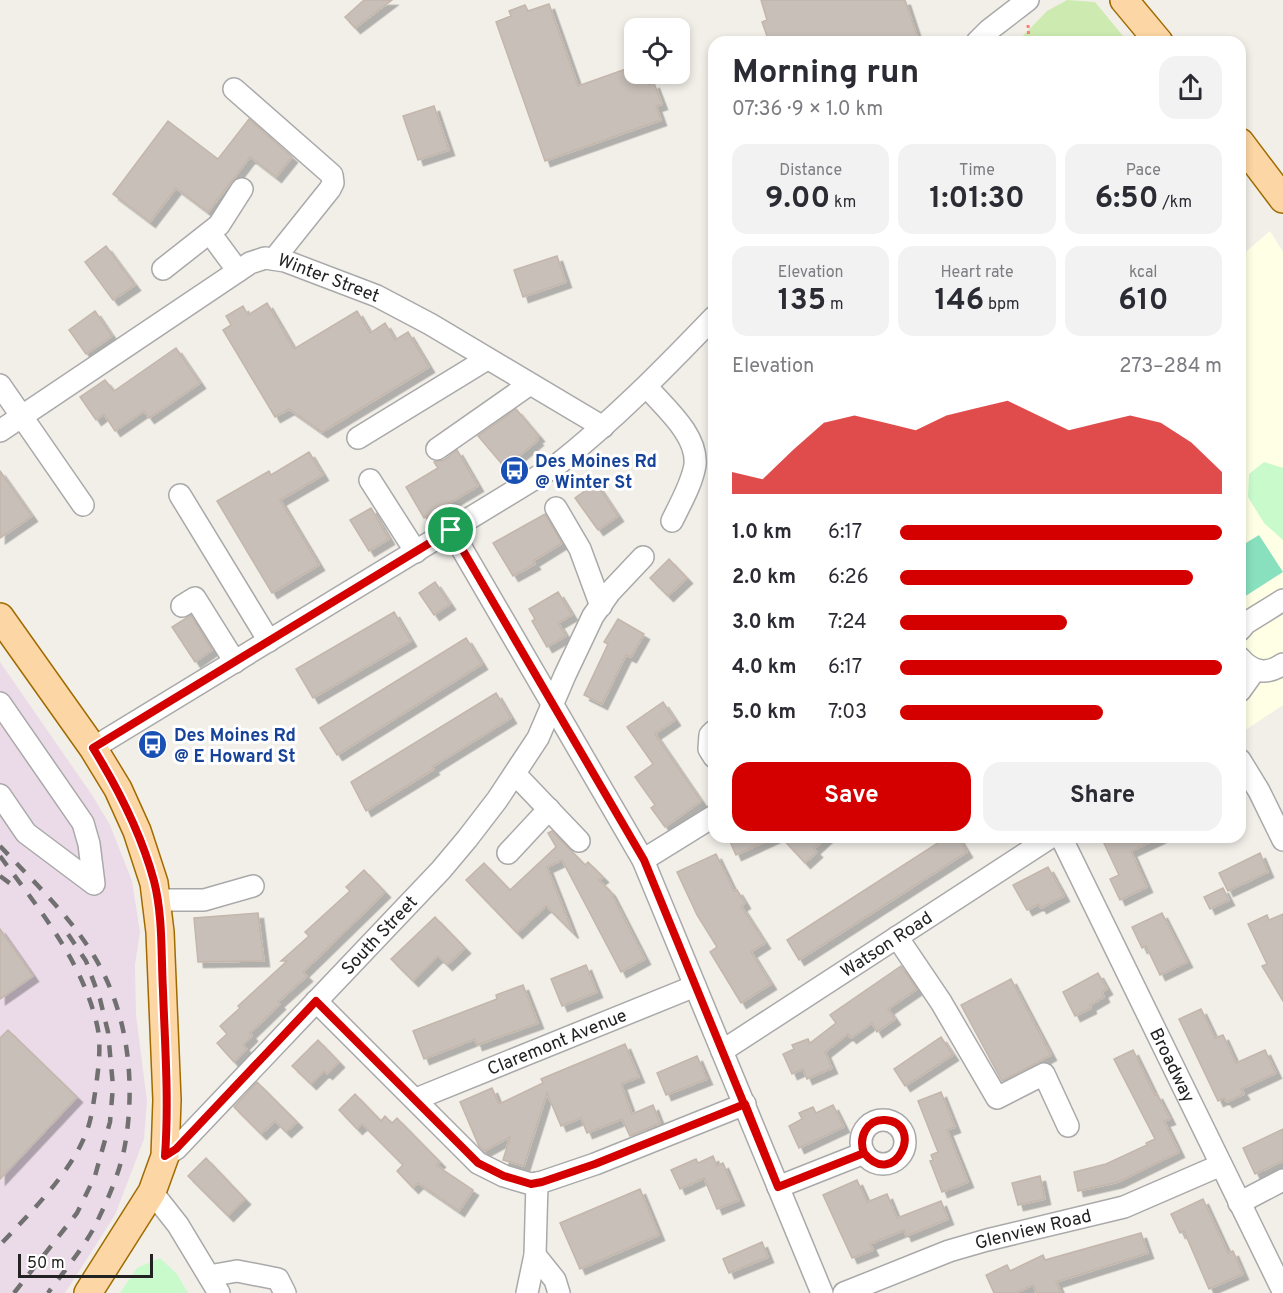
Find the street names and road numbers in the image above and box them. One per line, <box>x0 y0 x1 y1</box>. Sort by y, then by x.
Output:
street label: Winter Street <box>274 249 382 309</box>
street label: South Street <box>337 892 423 981</box>
street label: Watson Road <box>837 907 937 984</box>
street label: Claremont Avenue <box>484 1005 631 1082</box>
street label: Broadway <box>1143 1025 1199 1107</box>
street label: Glenview Road <box>972 1205 1094 1256</box>

